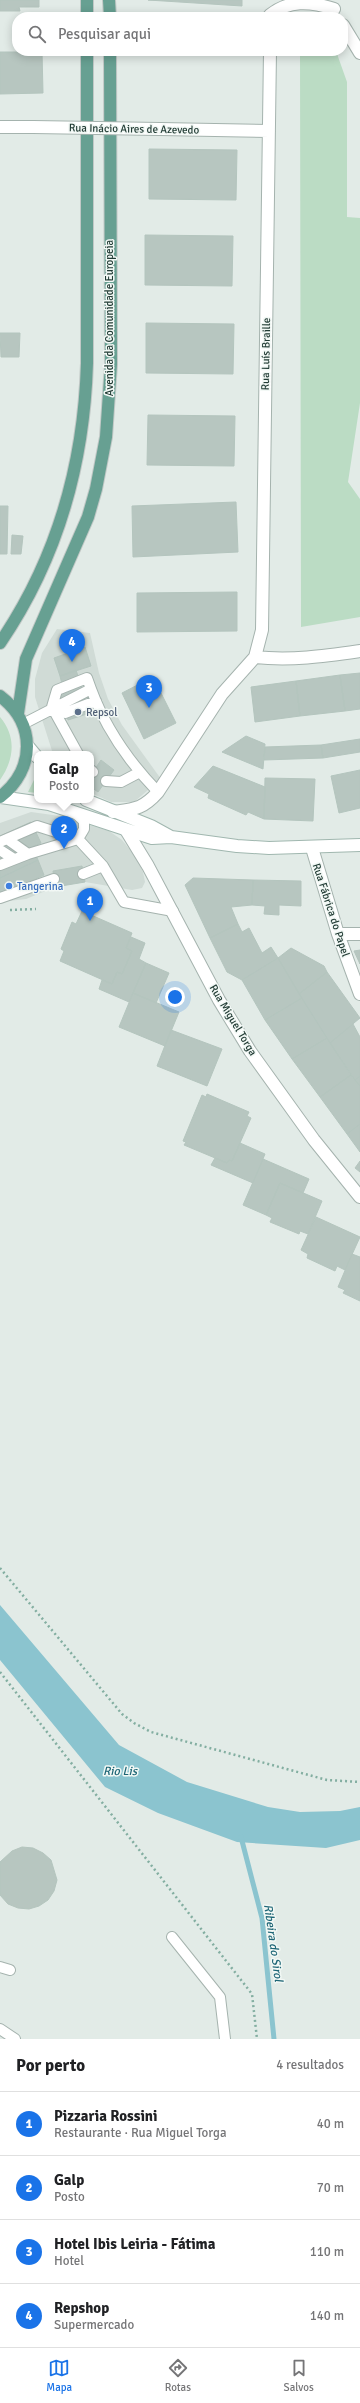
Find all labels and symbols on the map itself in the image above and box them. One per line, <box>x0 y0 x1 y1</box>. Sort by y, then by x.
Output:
street label: Rua Inácio Aires de Azevedo <box>69 121 200 137</box>
street label: Avenida da Comunidade Europeia <box>103 239 116 396</box>
street label: Rua Luís Braille <box>259 317 273 391</box>
pin: 4 <box>59 629 85 662</box>
pin: 3 <box>136 675 162 708</box>
place label: Repsol <box>86 706 118 719</box>
marker: Repsol <box>73 707 83 717</box>
pin: 2 <box>51 816 77 849</box>
street label: Rua Fábrica do Papel <box>310 862 352 958</box>
place label: Tangerina <box>17 880 64 893</box>
marker: Tangerina <box>4 881 14 891</box>
pin: 1 <box>77 888 103 921</box>
street label: Rua Miguel Torga <box>207 982 260 1058</box>
your location <box>165 987 185 1007</box>
water label: Rio Lis <box>103 1764 139 1779</box>
water label: Ribeira do Sirol <box>260 1903 286 1984</box>

